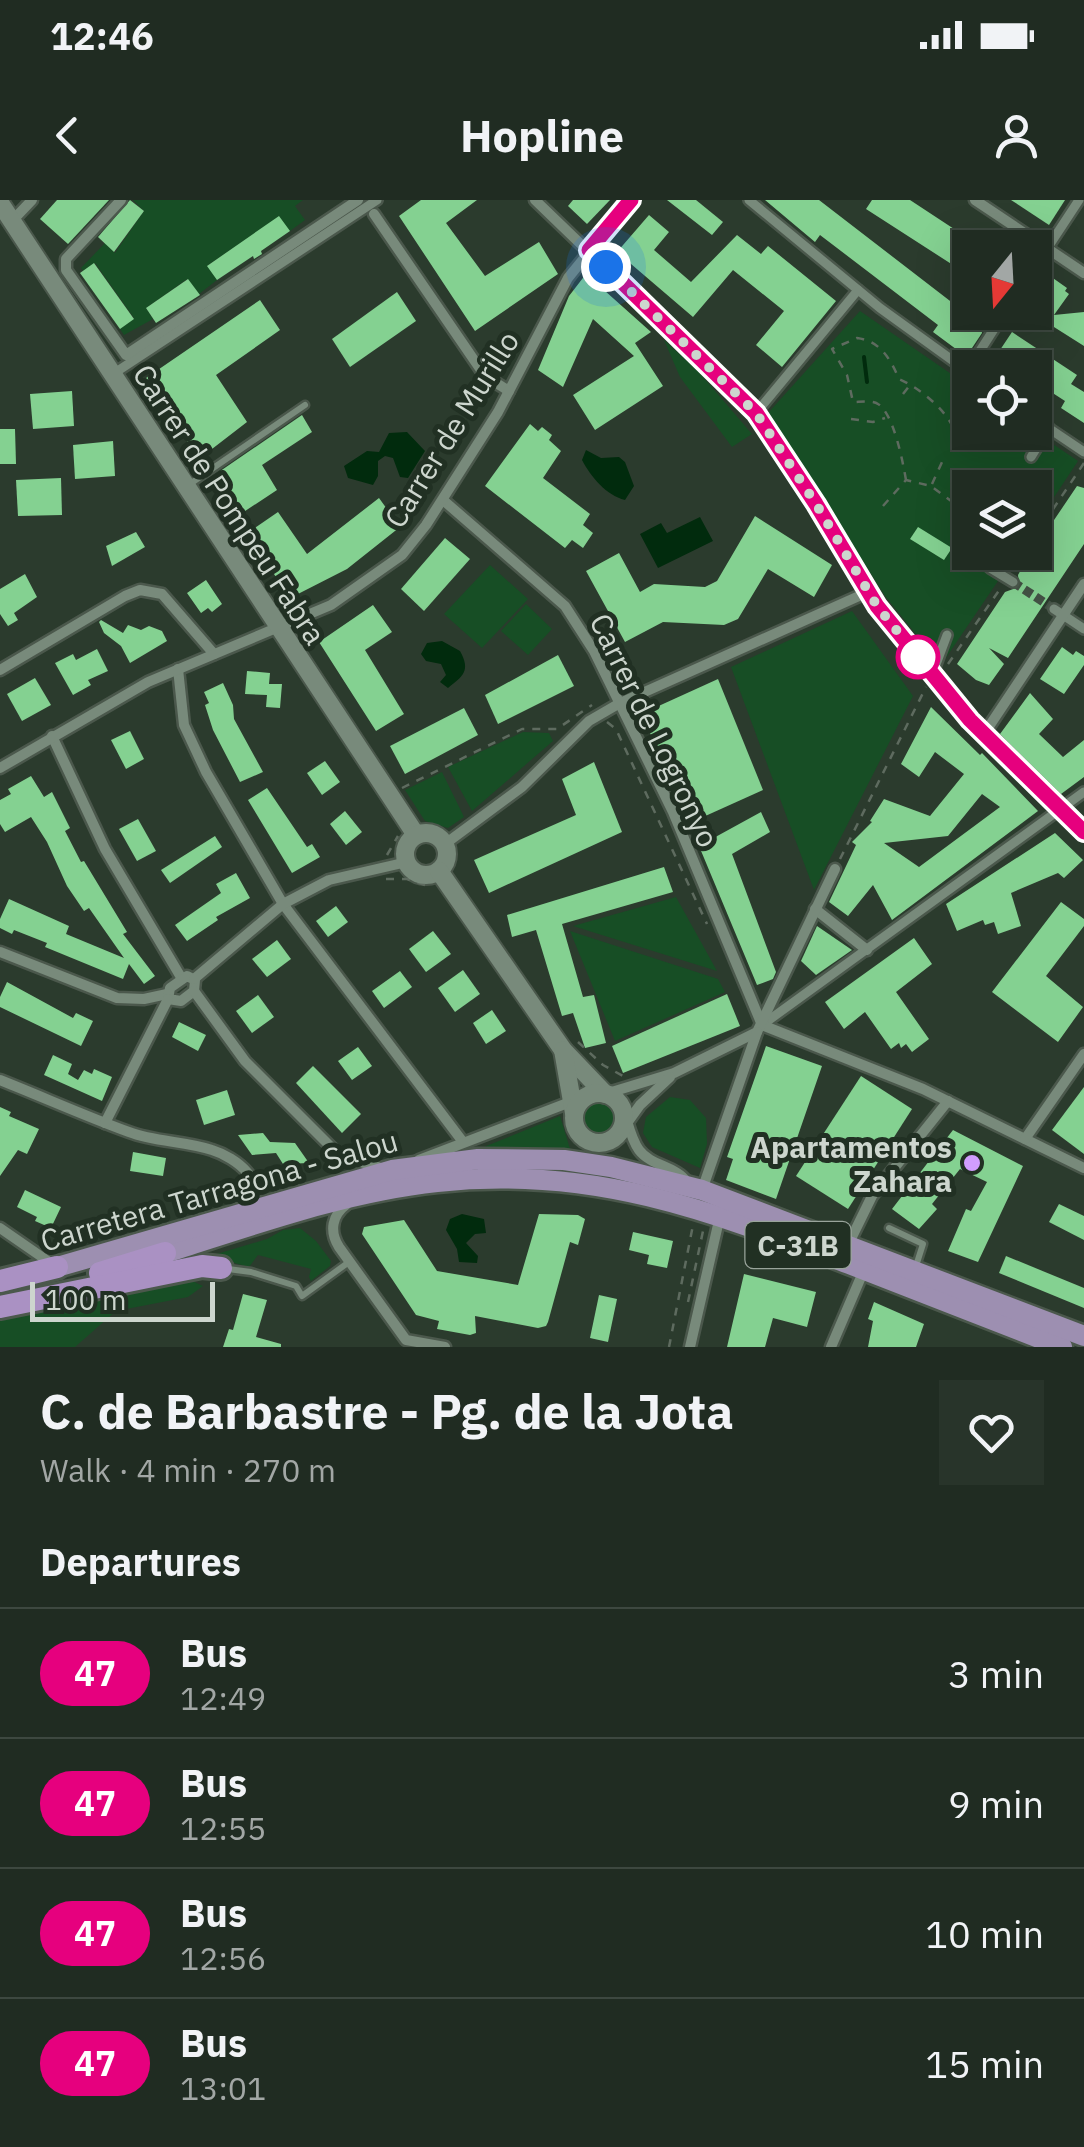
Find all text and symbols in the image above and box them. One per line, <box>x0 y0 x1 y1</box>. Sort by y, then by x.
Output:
text: 12:46 <box>50 11 154 60</box>
text: Hopline <box>460 106 624 164</box>
icon: back <box>40 108 95 163</box>
icon: person <box>989 108 1044 163</box>
north arrow <box>952 230 1052 330</box>
map controls <box>952 230 1052 570</box>
your location <box>581 242 631 292</box>
street label: Carrer de Murillo <box>375 323 527 535</box>
button: locate <box>952 350 1052 450</box>
street label: Carrer de Pompeu Fabra <box>125 356 335 652</box>
button: layers <box>952 470 1052 570</box>
street label: Carrer de Logronyo <box>581 607 729 853</box>
unlabelled marker <box>897 636 939 678</box>
street label: Carretera Tarragona - Salou <box>36 1120 402 1260</box>
place label: Apartamentos Zahara <box>750 1127 952 1200</box>
marker: Apartamentos Zahara <box>961 1152 983 1174</box>
road number: C-31B <box>746 1222 850 1268</box>
scale bar <box>30 1277 215 1322</box>
text: 100 m <box>45 1281 126 1318</box>
text: C. de Barbastre - Pg. de la Jota <box>40 1380 734 1442</box>
button: heart <box>939 1380 1044 1485</box>
text: Walk · 4 min · 270 m <box>40 1449 336 1491</box>
text: Departures <box>40 1537 241 1586</box>
text: Bus <box>180 1628 247 1677</box>
text: 3 min <box>948 1649 1044 1698</box>
text: 47 <box>74 1650 116 1696</box>
text: 12:49 <box>180 1677 266 1719</box>
text: Bus <box>180 1758 247 1807</box>
text: 9 min <box>948 1779 1044 1828</box>
text: 47 <box>74 1780 116 1826</box>
text: 12:55 <box>180 1807 266 1849</box>
text: Bus <box>180 1888 247 1937</box>
text: 10 min <box>925 1909 1044 1958</box>
text: 47 <box>74 1910 116 1956</box>
text: 12:56 <box>180 1937 266 1979</box>
text: Bus <box>180 2018 247 2067</box>
text: 15 min <box>925 2039 1044 2088</box>
text: 47 <box>74 2040 116 2086</box>
text: 13:01 <box>180 2067 266 2109</box>

